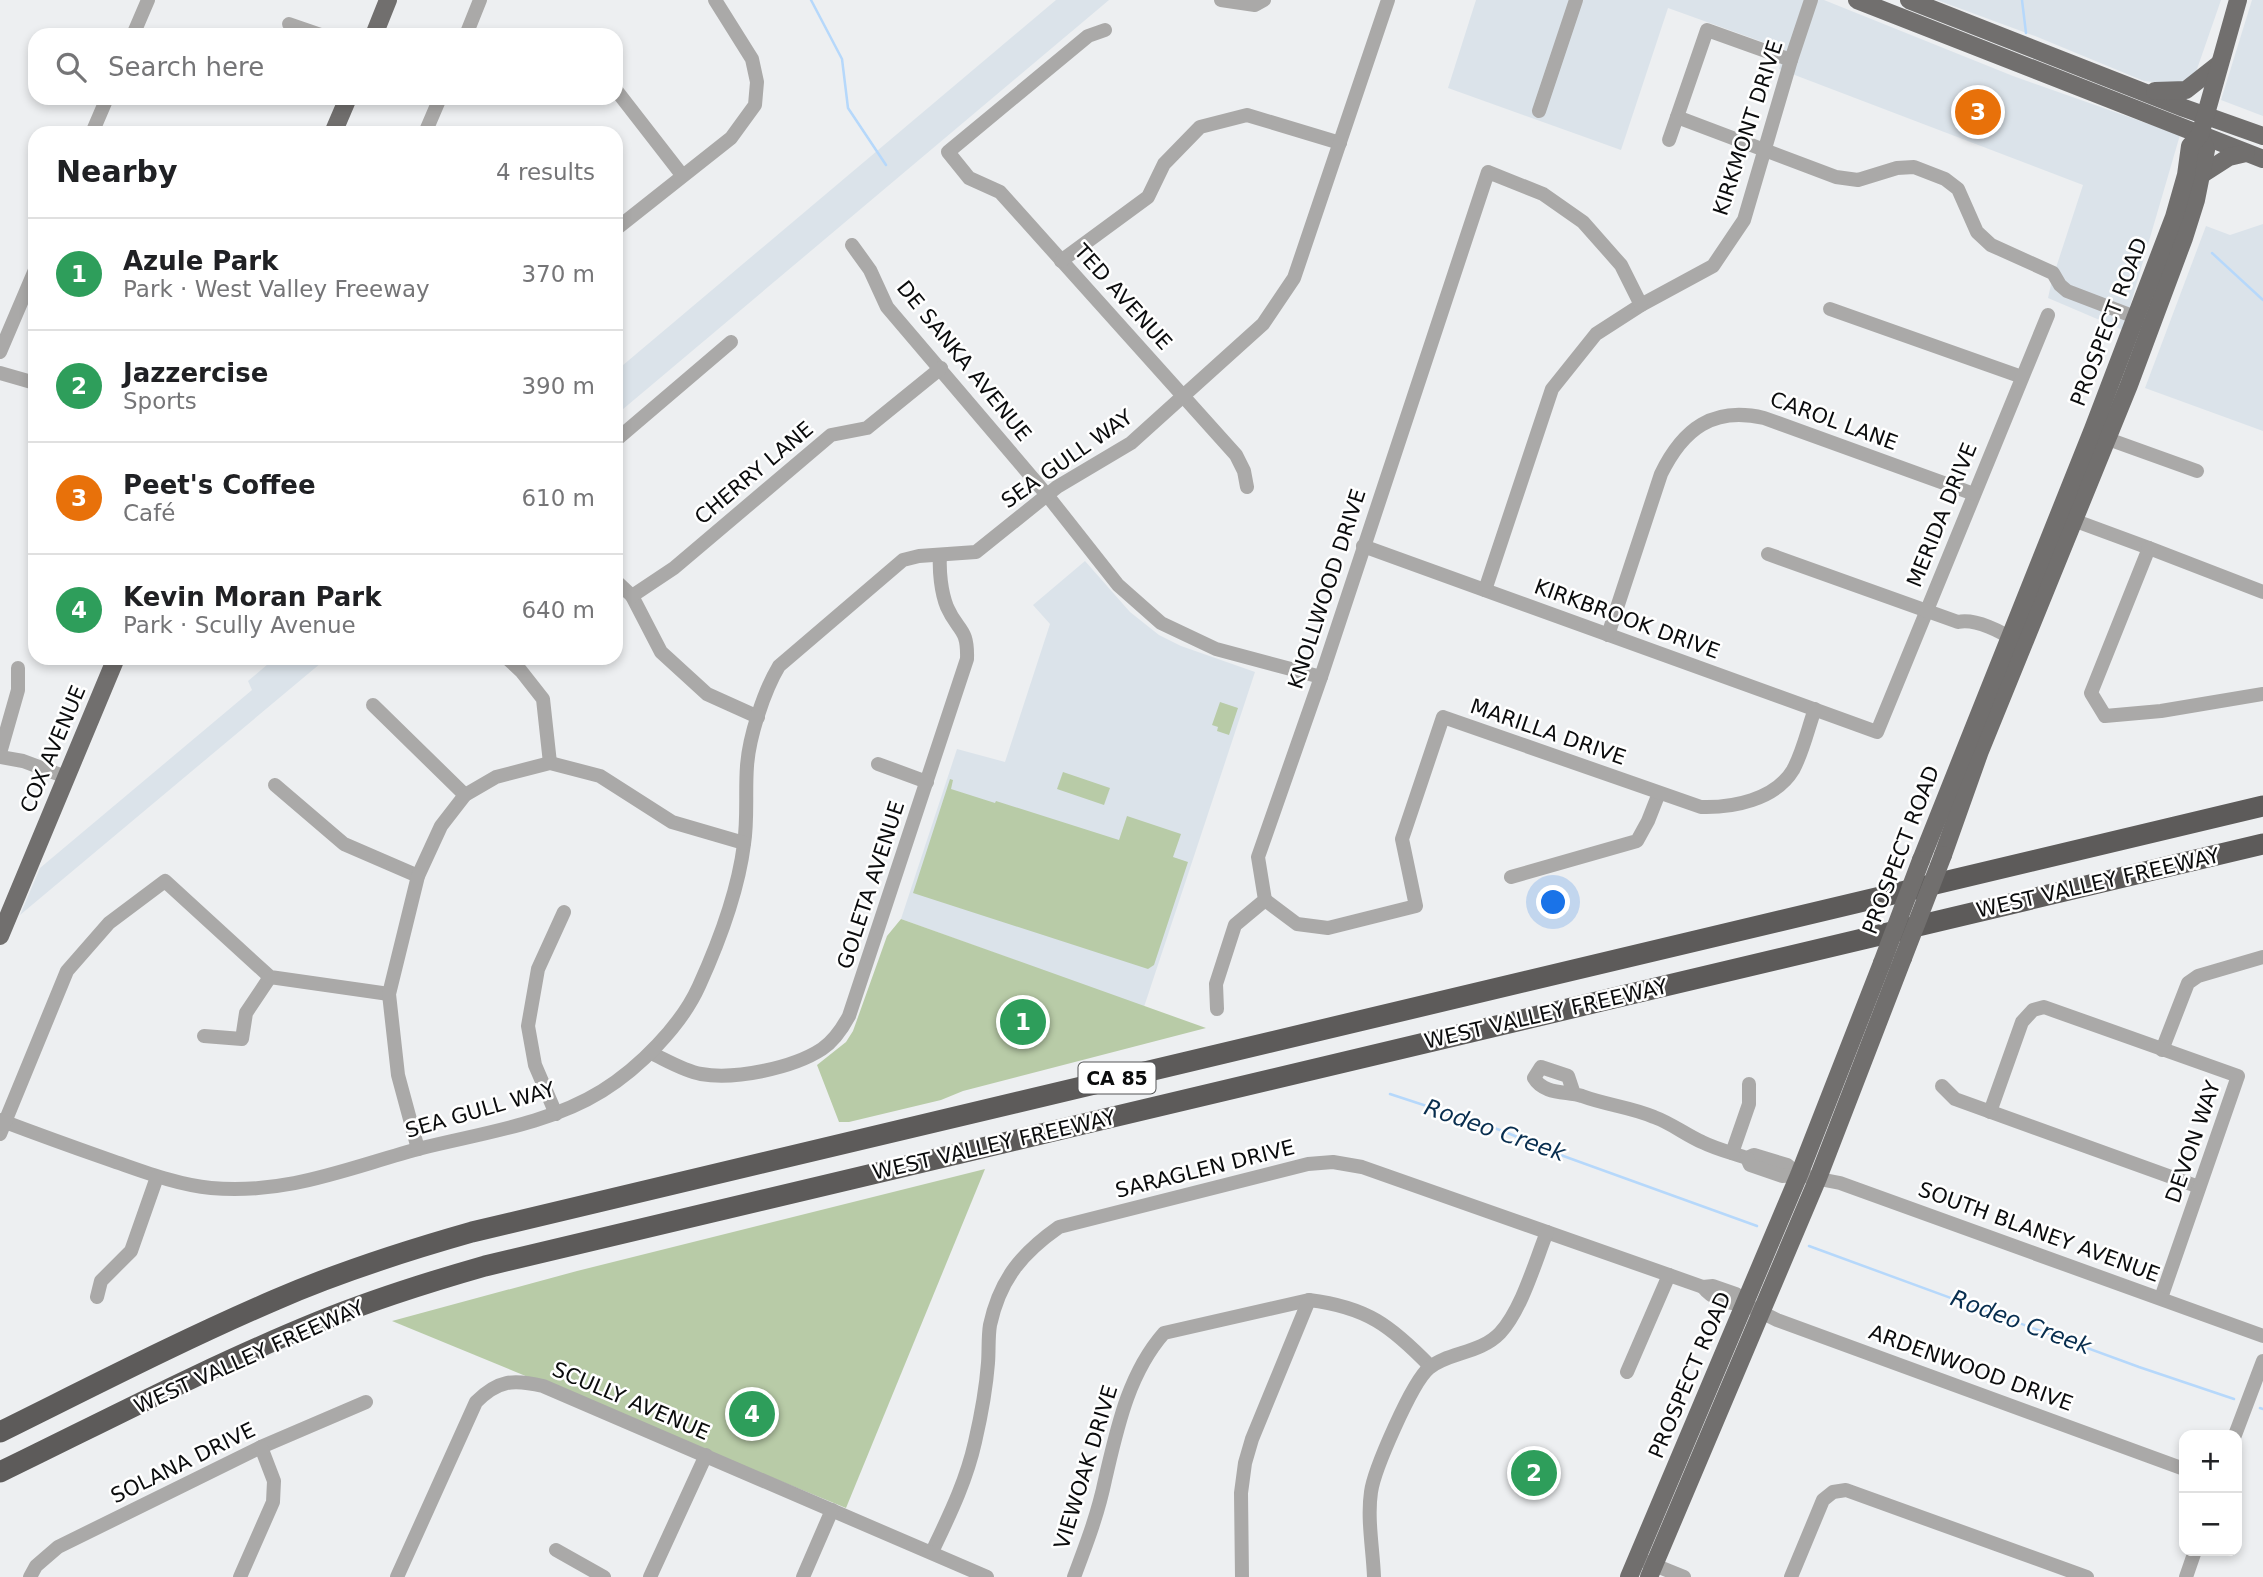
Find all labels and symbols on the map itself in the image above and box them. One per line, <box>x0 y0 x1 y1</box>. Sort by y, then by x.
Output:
street label: KIRKMONT DRIVE <box>1708 37 1788 219</box>
pin: 3 <box>1955 86 2001 138</box>
street label: PROSPECT ROAD <box>2066 234 2152 410</box>
street label: TED AVENUE <box>1069 238 1177 355</box>
street label: DE SANKA AVENUE <box>892 276 1036 446</box>
street label: CAROL LANE <box>1767 387 1901 455</box>
street label: SEA GULL WAY <box>997 405 1137 513</box>
street label: CHERRY LANE <box>690 417 818 529</box>
street label: MERIDA DRIVE <box>1902 439 1982 591</box>
street label: KNOLLWOOD DRIVE <box>1283 486 1371 692</box>
street label: KIRKBROOK DRIVE <box>1531 574 1723 664</box>
street label: COX AVENUE <box>15 682 91 816</box>
street label: MARILLA DRIVE <box>1467 694 1629 770</box>
street label: PROSPECT ROAD <box>1858 762 1944 938</box>
street label: GOLETA AVENUE <box>833 798 909 972</box>
street label: WEST VALLEY FREEWAY <box>1974 843 2222 923</box>
your location <box>1536 885 1570 919</box>
street label: WEST VALLEY FREEWAY <box>1422 974 1670 1054</box>
pin: 1 <box>1000 996 1046 1048</box>
road number: CA 85 <box>1078 1062 1156 1094</box>
street label: SEA GULL WAY <box>402 1077 558 1143</box>
street label: DEVON WAY <box>2161 1078 2225 1206</box>
water label: Rodeo Creek <box>1421 1094 1570 1167</box>
street label: WEST VALLEY FREEWAY <box>870 1105 1118 1185</box>
street label: SARAGLEN DRIVE <box>1113 1135 1297 1203</box>
street label: SOUTH BLANEY AVENUE <box>1915 1177 2163 1287</box>
water label: Rodeo Creek <box>1947 1285 2096 1360</box>
street label: PROSPECT ROAD <box>1644 1288 1736 1462</box>
street label: WEST VALLEY FREEWAY <box>130 1295 368 1419</box>
street label: ARDENWOOD DRIVE <box>1866 1320 2076 1416</box>
street label: SCULLY AVENUE <box>549 1357 713 1445</box>
street label: VIEWOAK DRIVE <box>1050 1382 1122 1552</box>
pin: 4 <box>729 1388 775 1440</box>
street label: SOLANA DRIVE <box>107 1418 259 1508</box>
pin: 2 <box>1511 1447 1557 1499</box>

